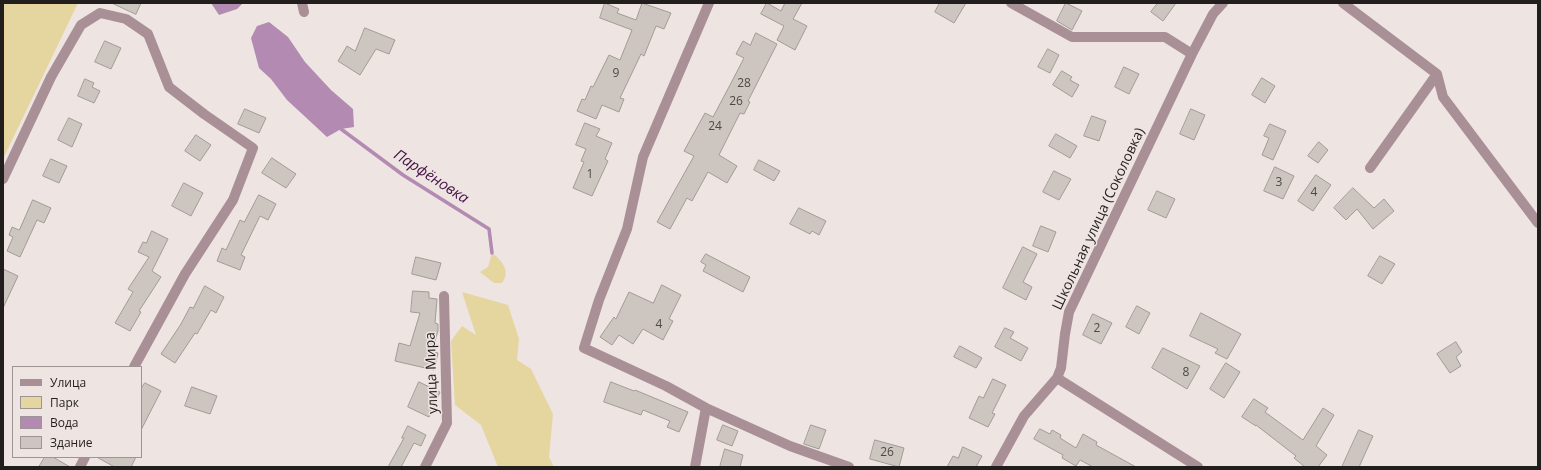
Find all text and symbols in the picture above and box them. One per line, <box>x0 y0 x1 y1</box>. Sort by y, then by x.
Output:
house number: 9 <box>613 67 619 81</box>
house number: 28 <box>737 77 751 91</box>
house number: 26 <box>729 95 743 109</box>
house number: 24 <box>708 120 722 134</box>
street label: Школьная улица (Соколовка) <box>1049 125 1149 313</box>
water label: Парфёновка <box>390 146 472 208</box>
house number: 1 <box>587 168 593 182</box>
house number: 3 <box>1276 176 1282 190</box>
house number: 4 <box>1311 186 1317 200</box>
house number: 4 <box>656 318 662 332</box>
house number: 2 <box>1094 322 1100 336</box>
street label: улица Мира <box>422 332 442 414</box>
legend <box>12 366 142 458</box>
house number: 8 <box>1183 366 1189 380</box>
text: Улица <box>50 374 86 391</box>
text: Парк <box>50 394 79 411</box>
text: Вода <box>50 414 79 431</box>
text: Здание <box>50 434 93 451</box>
house number: 26 <box>880 446 894 460</box>

